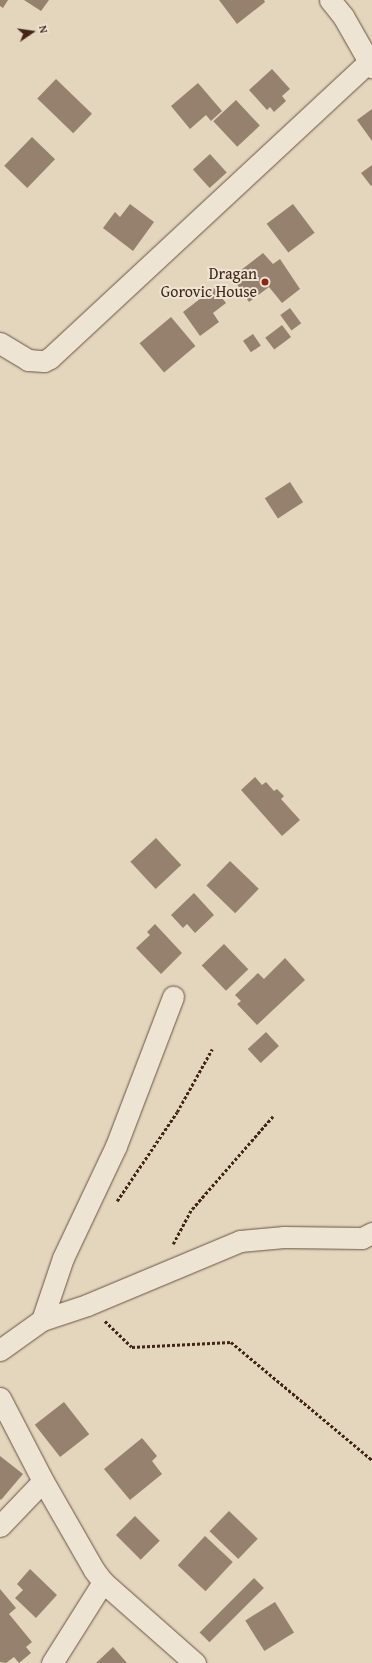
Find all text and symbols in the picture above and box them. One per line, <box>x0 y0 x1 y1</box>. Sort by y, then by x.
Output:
north arrow <box>12 12 52 52</box>
text: N <box>35 24 52 35</box>
place label: Dragan Gorovic House <box>161 263 257 301</box>
marker: Dragan Gorovic House <box>260 277 270 287</box>

